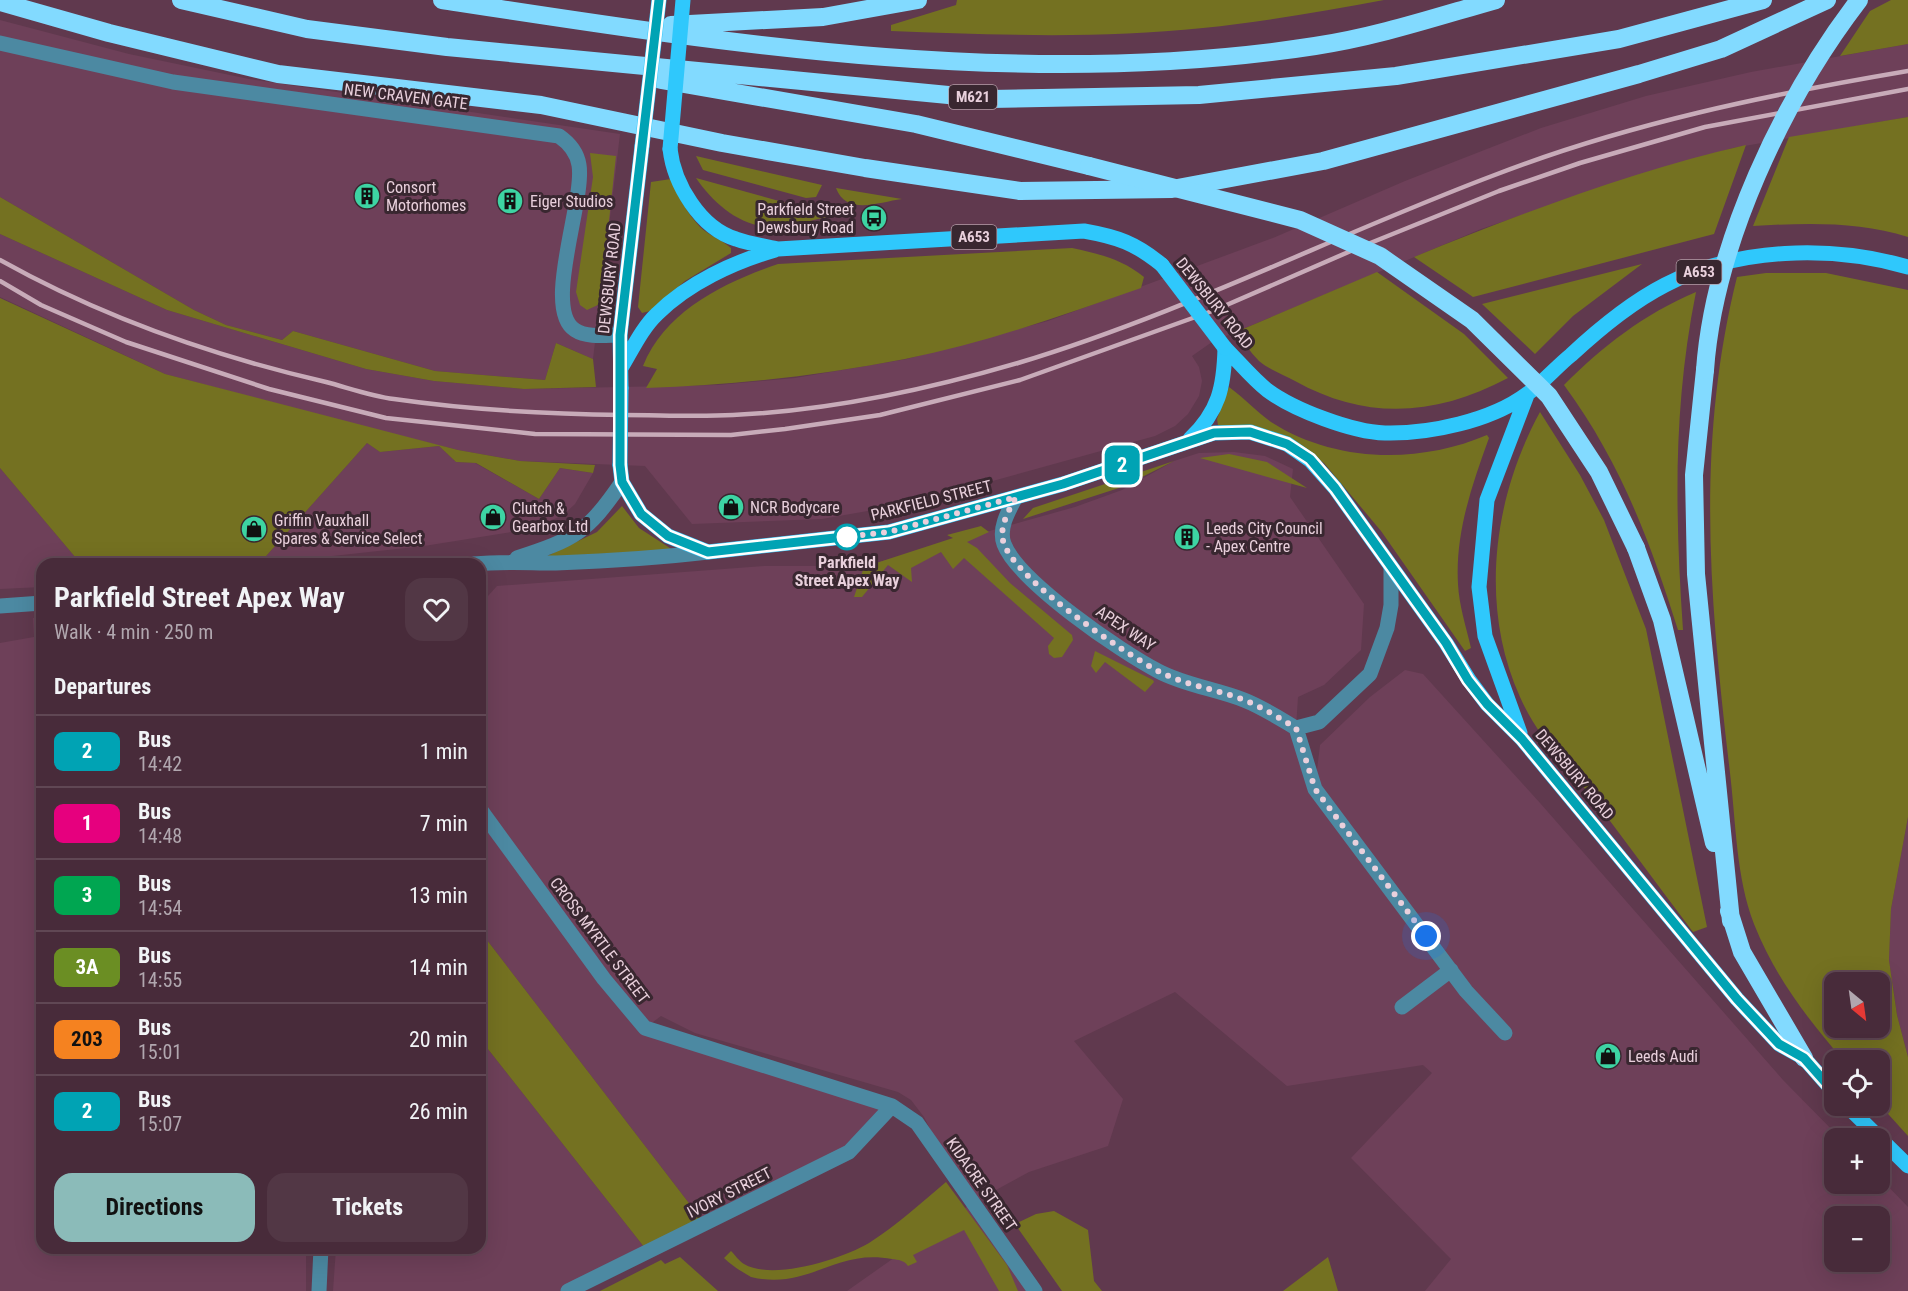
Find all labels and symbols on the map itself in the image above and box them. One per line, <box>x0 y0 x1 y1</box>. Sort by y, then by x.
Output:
street label: NEW CRAVEN GATE <box>343 79 469 114</box>
road number: M621 <box>949 85 997 109</box>
place label: Consort Motorhomes <box>386 178 466 215</box>
building icon: Consort Motorhomes <box>352 181 382 211</box>
building icon: Eiger Studios <box>495 186 525 216</box>
place label: Eiger Studios <box>530 192 613 211</box>
place label: Parkfield Street Dewsbury Road <box>757 200 854 237</box>
bus stop icon: Parkfield Street Dewsbury Road <box>859 203 889 233</box>
street label: DEWSBURY ROAD <box>594 221 625 335</box>
road number: A653 <box>952 225 996 249</box>
street label: DEWSBURY ROAD <box>1172 254 1257 353</box>
road number: A653 <box>1676 260 1722 284</box>
line badge: 2 <box>1102 446 1142 484</box>
street label: PARKFIELD STREET <box>869 476 993 525</box>
shop icon: NCR Bodycare <box>716 492 746 522</box>
place label: NCR Bodycare <box>750 498 840 517</box>
place label: Clutch & Gearbox Ltd <box>512 499 588 536</box>
shop icon: Clutch & Gearbox Ltd <box>478 502 508 532</box>
place label: Griffin Vauxhall Spares & Service Select <box>274 511 423 548</box>
shop icon: Griffin Vauxhall Spares & Service Select <box>239 514 269 544</box>
place label: Leeds City Council - Apex Centre <box>1206 519 1323 556</box>
building icon: Leeds City Council - Apex Centre <box>1172 522 1202 552</box>
marker: Parkfield Street Apex Way <box>834 524 860 550</box>
place label: Parkfield Street Apex Way <box>795 553 899 590</box>
street label: APEX WAY <box>1093 602 1159 655</box>
street label: DEWSBURY ROAD <box>1531 725 1618 823</box>
street label: CROSS MYRTLE STREET <box>546 874 653 1007</box>
your location <box>1411 921 1441 951</box>
north arrow <box>1824 972 1890 1038</box>
shop icon: Leeds Audi <box>1593 1041 1623 1071</box>
place label: Leeds Audi <box>1628 1047 1698 1066</box>
street label: KIDACRE STREET <box>942 1134 1021 1235</box>
street label: IVORY STREET <box>684 1163 775 1222</box>

